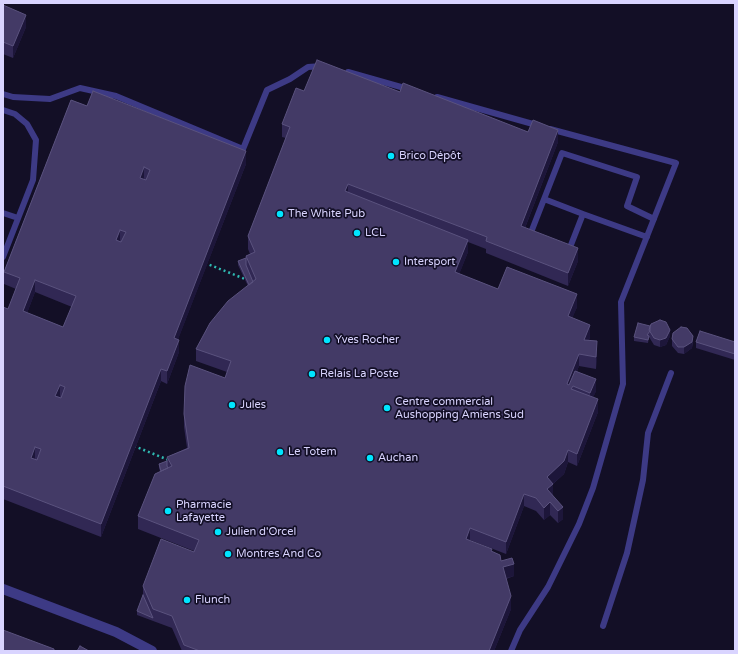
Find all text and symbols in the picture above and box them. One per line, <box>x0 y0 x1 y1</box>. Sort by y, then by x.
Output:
place label: Brico Dépôt <box>399 149 461 163</box>
marker: Brico Dépôt <box>386 151 396 161</box>
place label: The White Pub <box>288 207 365 221</box>
marker: The White Pub <box>275 209 285 219</box>
place label: LCL <box>365 226 385 240</box>
marker: LCL <box>352 228 362 238</box>
place label: Intersport <box>404 255 455 269</box>
marker: Intersport <box>391 257 401 267</box>
place label: Yves Rocher <box>335 333 399 347</box>
marker: Yves Rocher <box>322 335 332 345</box>
place label: Relais La Poste <box>320 367 399 381</box>
marker: Relais La Poste <box>307 369 317 379</box>
place label: Centre commercial Aushopping Amiens Sud <box>395 395 524 421</box>
place label: Jules <box>240 398 266 412</box>
marker: Jules <box>227 400 237 410</box>
marker: Centre commercial Aushopping Amiens Sud <box>382 403 392 413</box>
place label: Le Totem <box>288 445 337 459</box>
marker: Le Totem <box>275 447 285 457</box>
place label: Auchan <box>378 451 418 465</box>
marker: Auchan <box>365 453 375 463</box>
place label: Pharmacie Lafayette <box>176 498 232 524</box>
marker: Pharmacie Lafayette <box>163 506 173 516</box>
place label: Julien d'Orcel <box>226 525 296 539</box>
marker: Julien d'Orcel <box>213 527 223 537</box>
place label: Montres And Co <box>236 547 321 561</box>
marker: Montres And Co <box>223 549 233 559</box>
place label: Flunch <box>195 593 230 607</box>
marker: Flunch <box>182 595 192 605</box>

